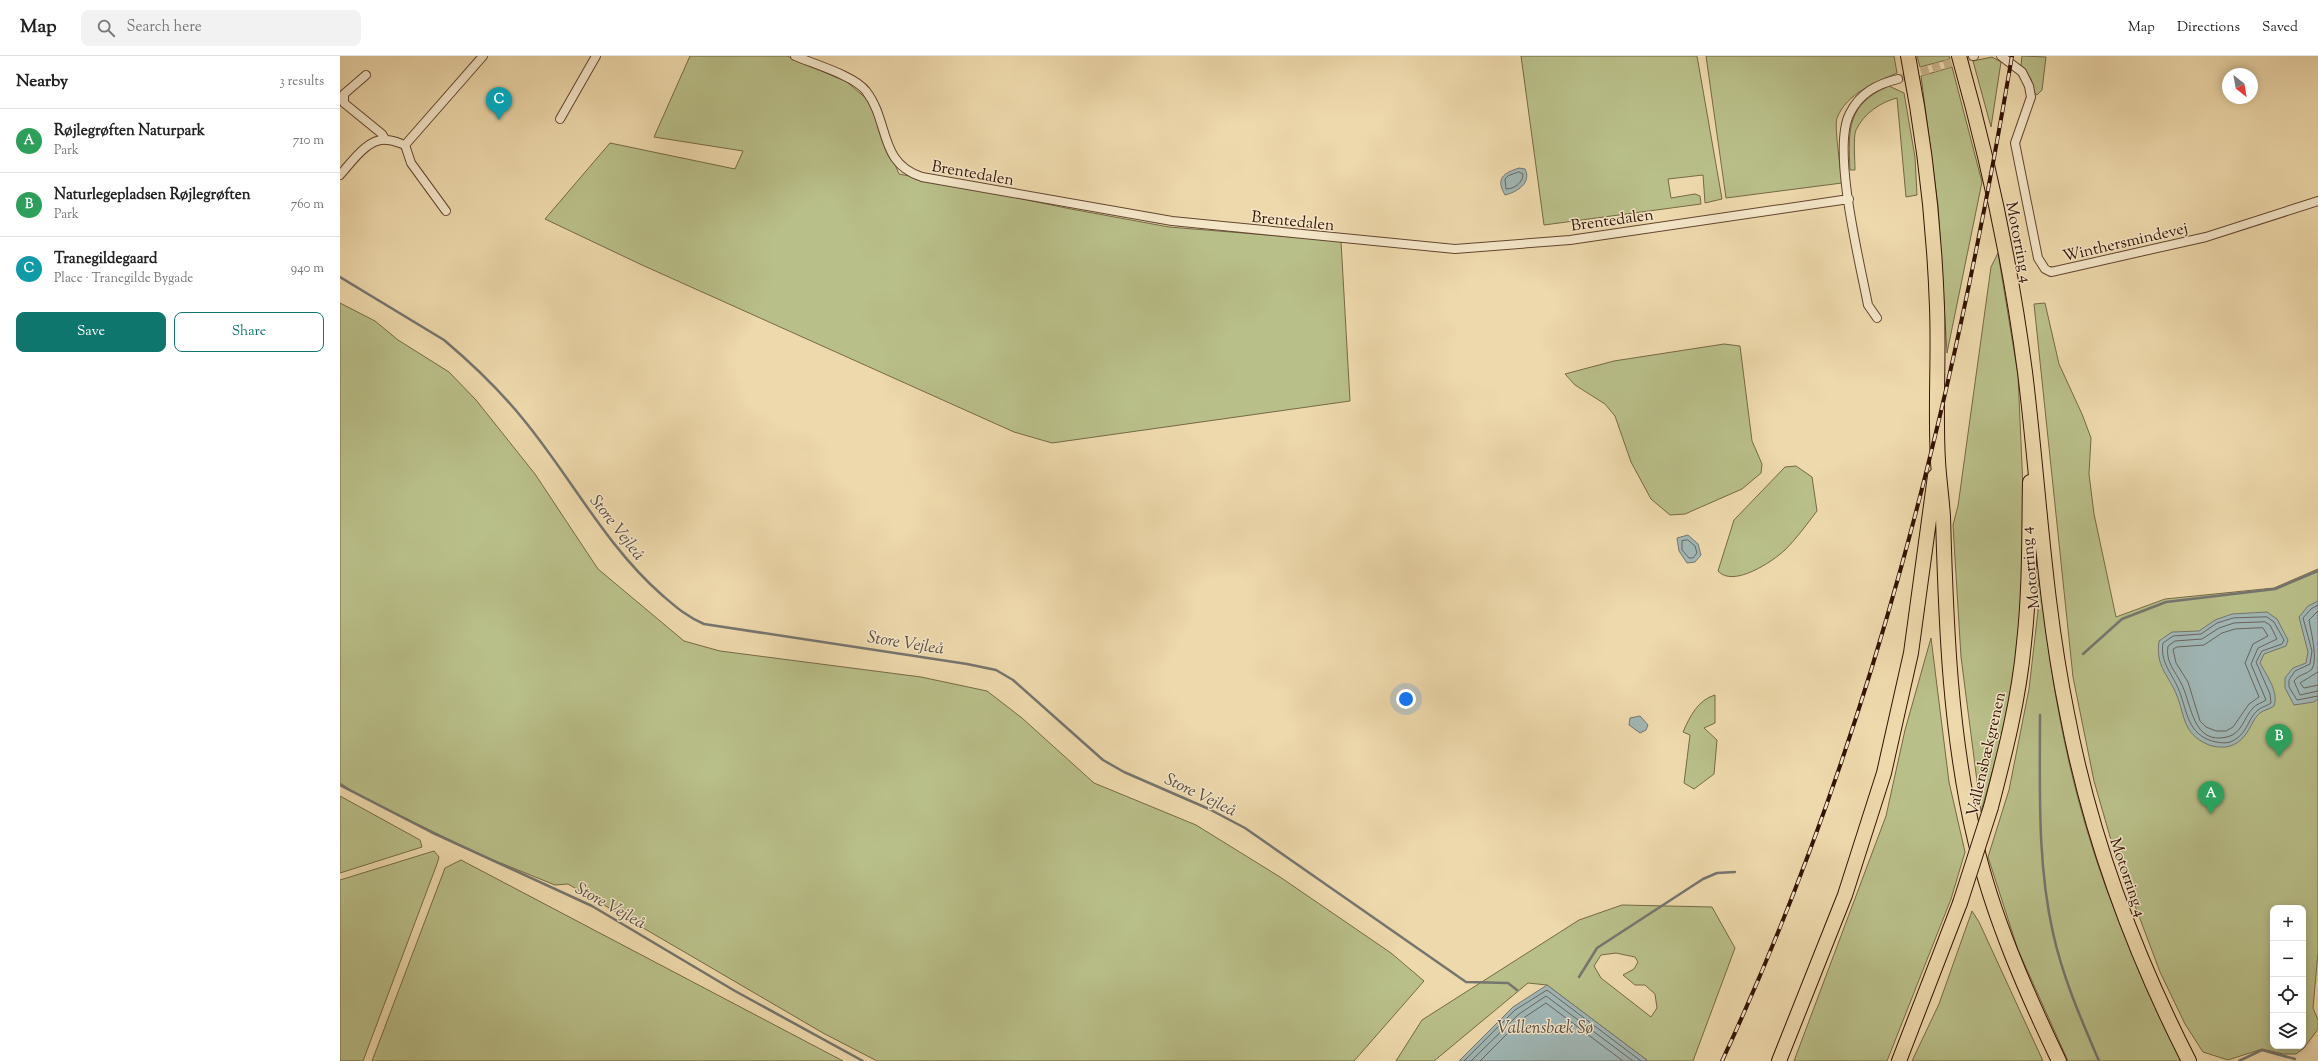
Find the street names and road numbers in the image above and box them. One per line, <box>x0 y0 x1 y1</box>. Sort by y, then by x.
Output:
street label: Brentedalen <box>929 156 1016 193</box>
street label: Motorring 4 <box>1998 200 2037 285</box>
street label: Brentedalen <box>1569 204 1656 239</box>
street label: Brentedalen <box>1250 207 1336 238</box>
street label: Winthersmindevej <box>2061 218 2191 269</box>
street label: Motorring 4 <box>2016 526 2047 610</box>
street label: Vallensbækgrenen <box>1962 689 2013 819</box>
street label: Motorring 4 <box>2102 835 2151 921</box>

